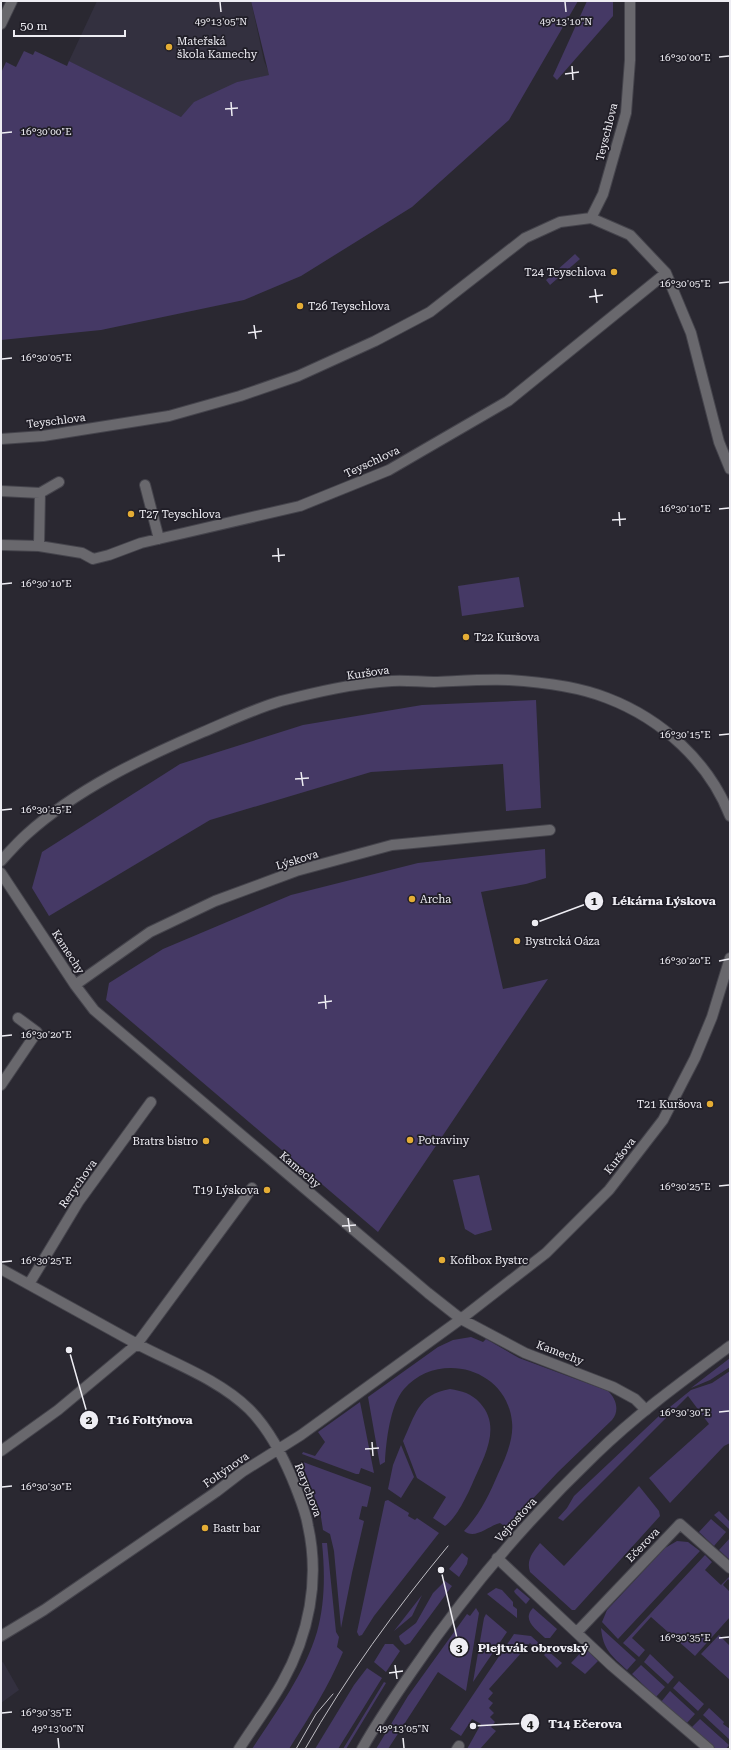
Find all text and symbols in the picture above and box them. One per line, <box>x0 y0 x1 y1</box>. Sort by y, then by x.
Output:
scale bar <box>14 12 125 38</box>
text: 49°13'05"N <box>195 16 247 27</box>
text: 49°13'10"N <box>540 16 592 27</box>
text: 50 m <box>20 19 47 33</box>
place label: Mateřská škola Kamechy <box>177 35 258 61</box>
marker: Mateřská škola Kamechy <box>164 42 174 52</box>
text: 16°30'00"E <box>659 52 711 63</box>
street label: Teyschlova <box>594 102 620 162</box>
text: 16°30'00"E <box>20 126 72 137</box>
place label: T24 Teyschlova <box>524 266 606 279</box>
marker: T24 Teyschlova <box>609 267 619 277</box>
text: 16°30'05"E <box>659 278 711 289</box>
place label: T26 Teyschlova <box>308 300 390 313</box>
marker: T26 Teyschlova <box>295 301 305 311</box>
text: 16°30'05"E <box>20 352 72 363</box>
street label: Teyschlova <box>26 411 86 431</box>
street label: Teyschlova <box>342 444 402 480</box>
text: 16°30'10"E <box>659 503 711 514</box>
place label: T27 Teyschlova <box>139 508 221 521</box>
marker: T27 Teyschlova <box>126 509 136 519</box>
text: 16°30'10"E <box>20 578 72 589</box>
place label: T22 Kuršova <box>474 631 539 644</box>
marker: T22 Kuršova <box>461 632 471 642</box>
street label: Kuršova <box>346 664 390 682</box>
text: 16°30'15"E <box>659 729 711 740</box>
text: 16°30'15"E <box>20 804 72 815</box>
street label: Lýskova <box>274 847 320 873</box>
callout: Lékárna Lýskova <box>584 889 724 913</box>
place label: Archa <box>420 893 451 906</box>
marker: Archa <box>407 894 417 904</box>
text: 1 <box>591 894 598 908</box>
text: Lékárna Lýskova <box>612 894 716 908</box>
street label: Kamechy <box>49 928 87 977</box>
place label: Bystrcká Oáza <box>525 935 600 948</box>
marker: Bystrcká Oáza <box>512 936 522 946</box>
text: 16°30'20"E <box>659 955 711 966</box>
text: 16°30'20"E <box>20 1029 72 1040</box>
place label: T21 Kuršova <box>637 1098 702 1111</box>
marker: T21 Kuršova <box>705 1099 715 1109</box>
place label: Potraviny <box>418 1134 470 1147</box>
place label: Bratrs bistro <box>133 1135 198 1148</box>
marker: Potraviny <box>405 1135 415 1145</box>
street label: Kuršova <box>602 1135 638 1177</box>
marker: Bratrs bistro <box>201 1136 211 1146</box>
street label: Kamechy <box>277 1149 324 1191</box>
street label: Rerychova <box>56 1157 100 1211</box>
text: 16°30'25"E <box>659 1181 711 1192</box>
place label: T19 Lýskova <box>193 1184 259 1197</box>
marker: T19 Lýskova <box>262 1185 272 1195</box>
place label: Kofibox Bystrc <box>450 1254 528 1267</box>
text: 16°30'25"E <box>20 1255 72 1266</box>
marker: Kofibox Bystrc <box>437 1255 447 1265</box>
street label: Kamechy <box>535 1338 586 1368</box>
text: 16°30'30"E <box>659 1407 711 1418</box>
callout: T16 Foltýnova <box>79 1408 200 1432</box>
text: 2 <box>86 1413 93 1427</box>
text: T16 Foltýnova <box>107 1413 193 1427</box>
street label: Foltýnova <box>201 1450 251 1490</box>
street label: Rerychova <box>292 1461 324 1519</box>
text: 16°30'30"E <box>20 1481 72 1492</box>
street label: Vejrostova <box>493 1495 539 1545</box>
place label: Bastr bar <box>213 1522 261 1535</box>
marker: Bastr bar <box>200 1523 210 1533</box>
street label: Ečerova <box>624 1525 662 1565</box>
text: 16°30'35"E <box>659 1632 711 1643</box>
callout: Plejtvák obrovský <box>449 1635 596 1659</box>
text: 3 <box>456 1641 463 1655</box>
text: Plejtvák obrovský <box>478 1641 589 1655</box>
text: 16°30'35"E <box>20 1707 72 1718</box>
callout: T14 Ečerova <box>520 1711 630 1735</box>
text: 4 <box>527 1717 534 1731</box>
text: T14 Ečerova <box>548 1717 622 1731</box>
text: 49°13'00"N <box>32 1723 84 1734</box>
text: 49°13'05"N <box>377 1723 429 1734</box>

